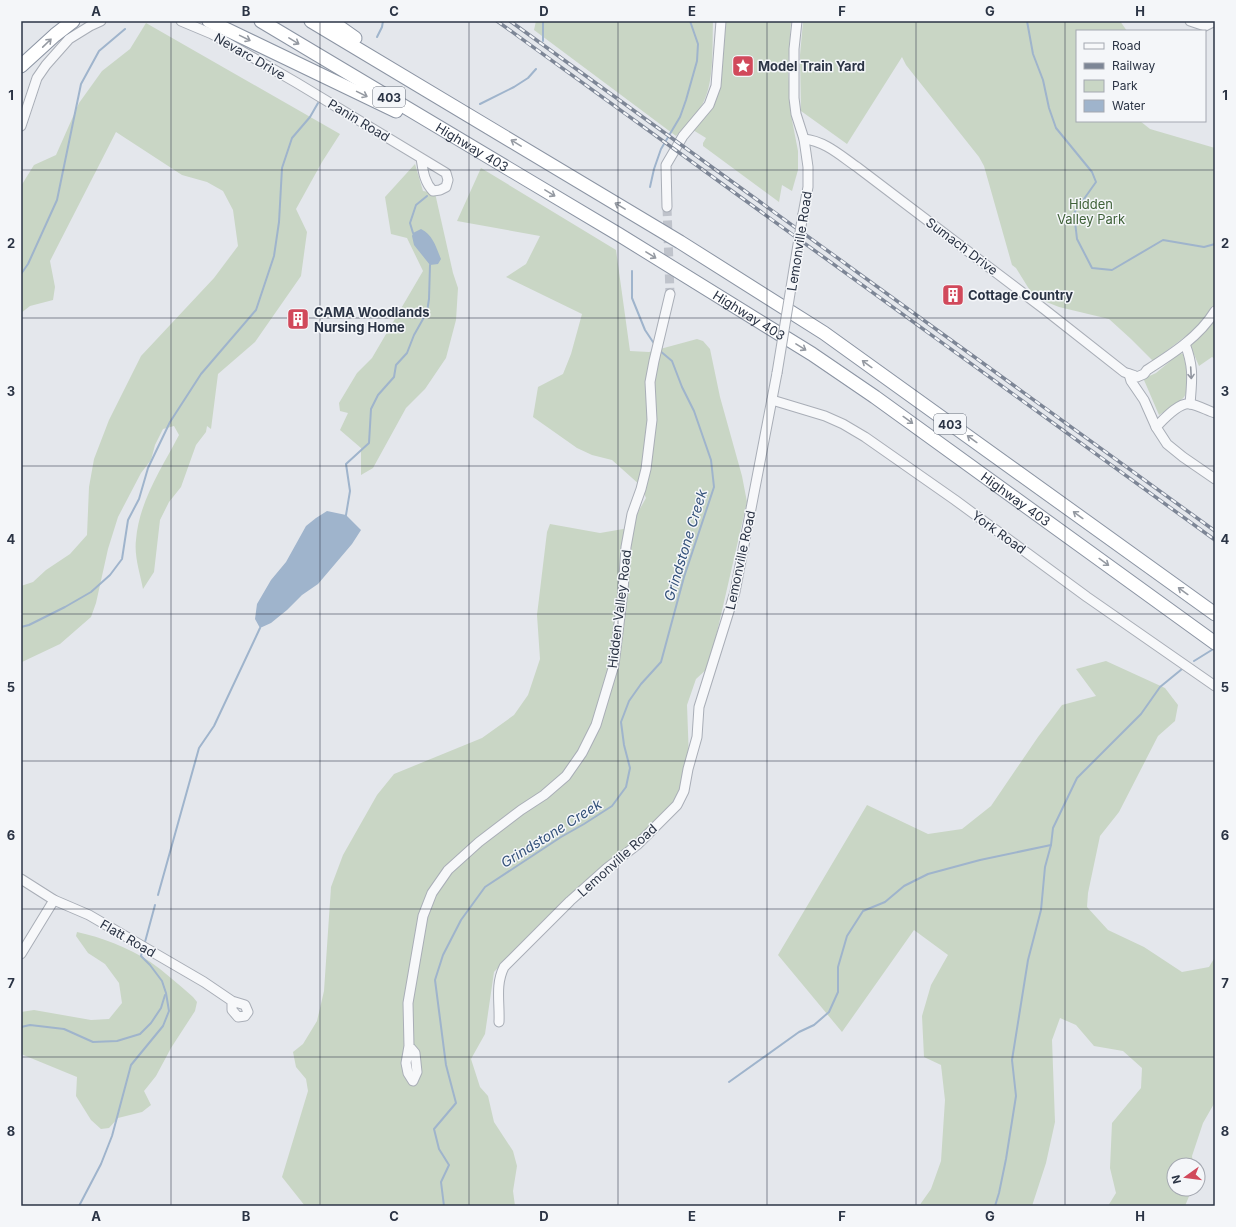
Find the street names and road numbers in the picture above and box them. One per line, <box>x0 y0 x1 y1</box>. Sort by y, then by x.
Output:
street label: Nevarc Drive <box>211 29 289 83</box>
road number: 403 <box>373 87 405 107</box>
street label: Panin Road <box>325 95 393 145</box>
street label: Highway 403 <box>433 119 512 175</box>
street label: Lemonville Road <box>783 190 815 292</box>
street label: Sumach Drive <box>923 214 1001 278</box>
street label: Highway 403 <box>710 287 788 343</box>
road number: 403 <box>934 414 966 434</box>
street label: Highway 403 <box>978 468 1054 529</box>
street label: York Road <box>969 507 1029 557</box>
street label: Lemonville Road <box>722 509 758 611</box>
street label: Hidden Valley Road <box>604 549 634 669</box>
street label: Lemonville Road <box>574 820 660 900</box>
street label: Flatt Road <box>97 916 159 960</box>

